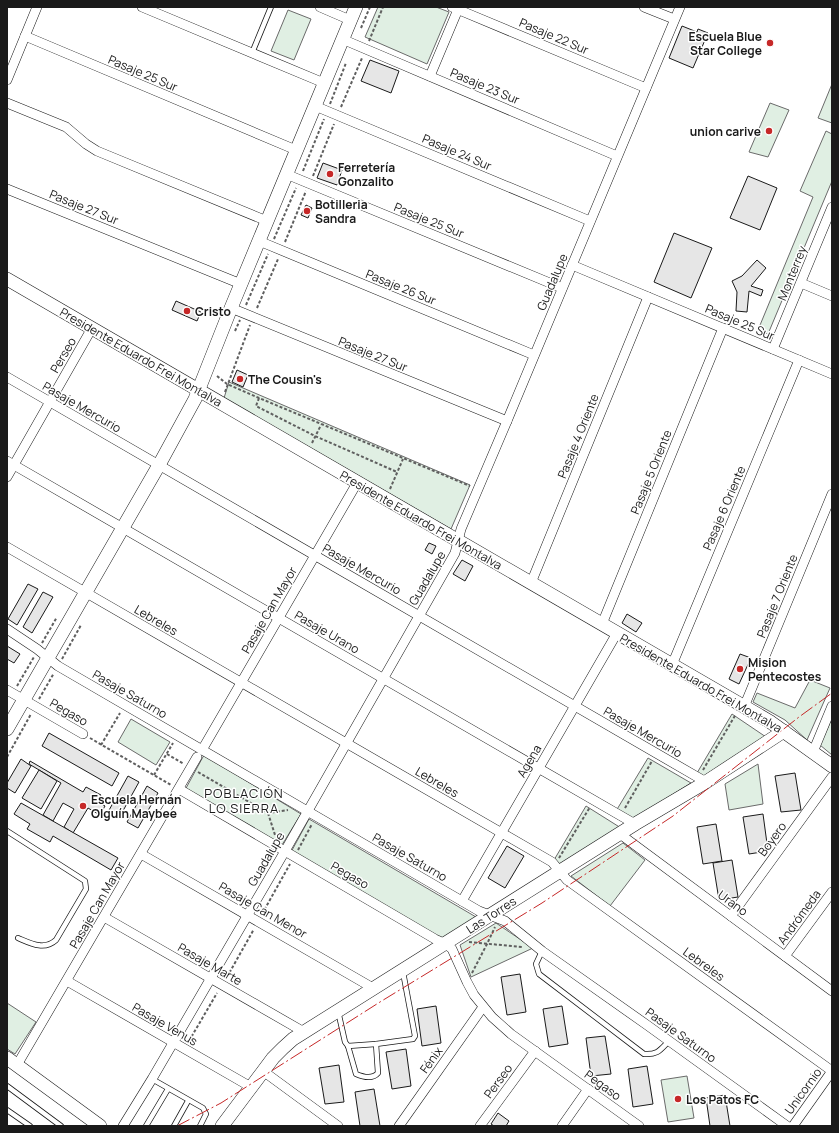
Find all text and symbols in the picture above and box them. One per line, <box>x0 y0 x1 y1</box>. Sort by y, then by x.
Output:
street label: Pasaje 22 Sur <box>517 14 592 59</box>
place label: Escuela Blue Star College <box>688 28 762 59</box>
marker: Escuela Blue Star College <box>765 38 775 48</box>
street label: Pasaje 25 Sur <box>106 51 181 96</box>
street label: Pasaje 23 Sur <box>448 64 523 108</box>
place label: union carive <box>690 123 761 140</box>
marker: union carive <box>764 126 774 136</box>
street label: Pasaje 24 Sur <box>420 130 495 175</box>
place label: Ferretería Gonzalito <box>338 159 395 190</box>
marker: Ferretería Gonzalito <box>325 169 335 179</box>
street label: Pasaje 27 Sur <box>47 185 122 229</box>
place label: Botilleria Sandra <box>315 196 368 227</box>
street label: Pasaje 25 Sur <box>391 198 467 242</box>
marker: Botilleria Sandra <box>302 206 312 216</box>
street label: Monterrey <box>773 242 811 303</box>
street label: Guadalupe <box>532 251 572 313</box>
street label: Pasaje 26 Sur <box>363 265 439 309</box>
street label: Pasaje 25 Sur <box>703 300 778 345</box>
street label: Presidente Eduardo Frei Montalva <box>57 303 225 411</box>
place label: Cristo <box>195 303 231 320</box>
marker: Cristo <box>182 306 192 316</box>
street label: Pasaje 27 Sur <box>336 332 411 376</box>
street label: Perseo <box>46 334 80 376</box>
place label: The Cousin's <box>248 371 322 388</box>
marker: The Cousin's <box>235 374 245 384</box>
street label: Pasaje Mercurio <box>40 378 124 436</box>
street label: Pasaje 4 Oriente <box>553 391 603 481</box>
street label: Pasaje 5 Oriente <box>626 427 676 517</box>
street label: Pasaje 6 Oriente <box>699 463 749 553</box>
street label: Presidente Eduardo Frei Montalva <box>337 466 505 574</box>
street label: Pasaje Mercurio <box>320 540 404 598</box>
street label: Guadalupe <box>405 548 449 608</box>
street label: Pasaje 7 Oriente <box>752 552 802 640</box>
street label: Pasaje Can Mayor <box>237 563 301 657</box>
street label: Lebreles <box>131 601 181 639</box>
street label: Pasaje Urano <box>291 607 363 657</box>
street label: Presidente Eduardo Frei Montalva <box>617 629 785 737</box>
place label: Mision Pentecostes <box>748 654 822 685</box>
marker: Mision Pentecostes <box>735 664 745 674</box>
street label: Pasaje Saturno <box>90 666 170 722</box>
street label: Pegaso <box>47 694 91 730</box>
street label: Pasaje Mercurio <box>601 703 685 761</box>
street label: Agena <box>513 741 545 781</box>
street label: Lebreles <box>412 763 462 801</box>
district label: POBLACIÓN LO SIERRA <box>204 784 284 817</box>
place label: Escuela Hernán Olguín Maybee <box>91 791 181 822</box>
marker: Escuela Hernán Olguín Maybee <box>78 801 88 811</box>
street label: Boyero <box>754 818 790 860</box>
street label: Guadalupe <box>244 829 288 889</box>
street label: Pasaje Saturno <box>370 829 450 885</box>
street label: Pegaso <box>328 857 372 893</box>
street label: Pasaje Can Mayor <box>65 858 129 952</box>
street label: Pasaje Can Menor <box>216 878 311 943</box>
street label: Urano <box>715 886 751 920</box>
street label: Andrómeda <box>773 886 825 948</box>
street label: Las Torres <box>463 892 519 938</box>
street label: Pasaje Marte <box>175 939 245 989</box>
street label: Lebreles <box>680 943 728 985</box>
street label: Pasaje Venus <box>129 998 201 1050</box>
street label: Pasaje Saturno <box>642 1004 720 1066</box>
street label: Fénix <box>416 1043 447 1077</box>
street label: Perseo <box>480 1060 516 1102</box>
street label: Unicornio <box>780 1064 826 1118</box>
street label: Pegaso <box>581 1066 625 1104</box>
place label: Los Patos FC <box>686 1091 759 1108</box>
marker: Los Patos FC <box>673 1094 683 1104</box>

